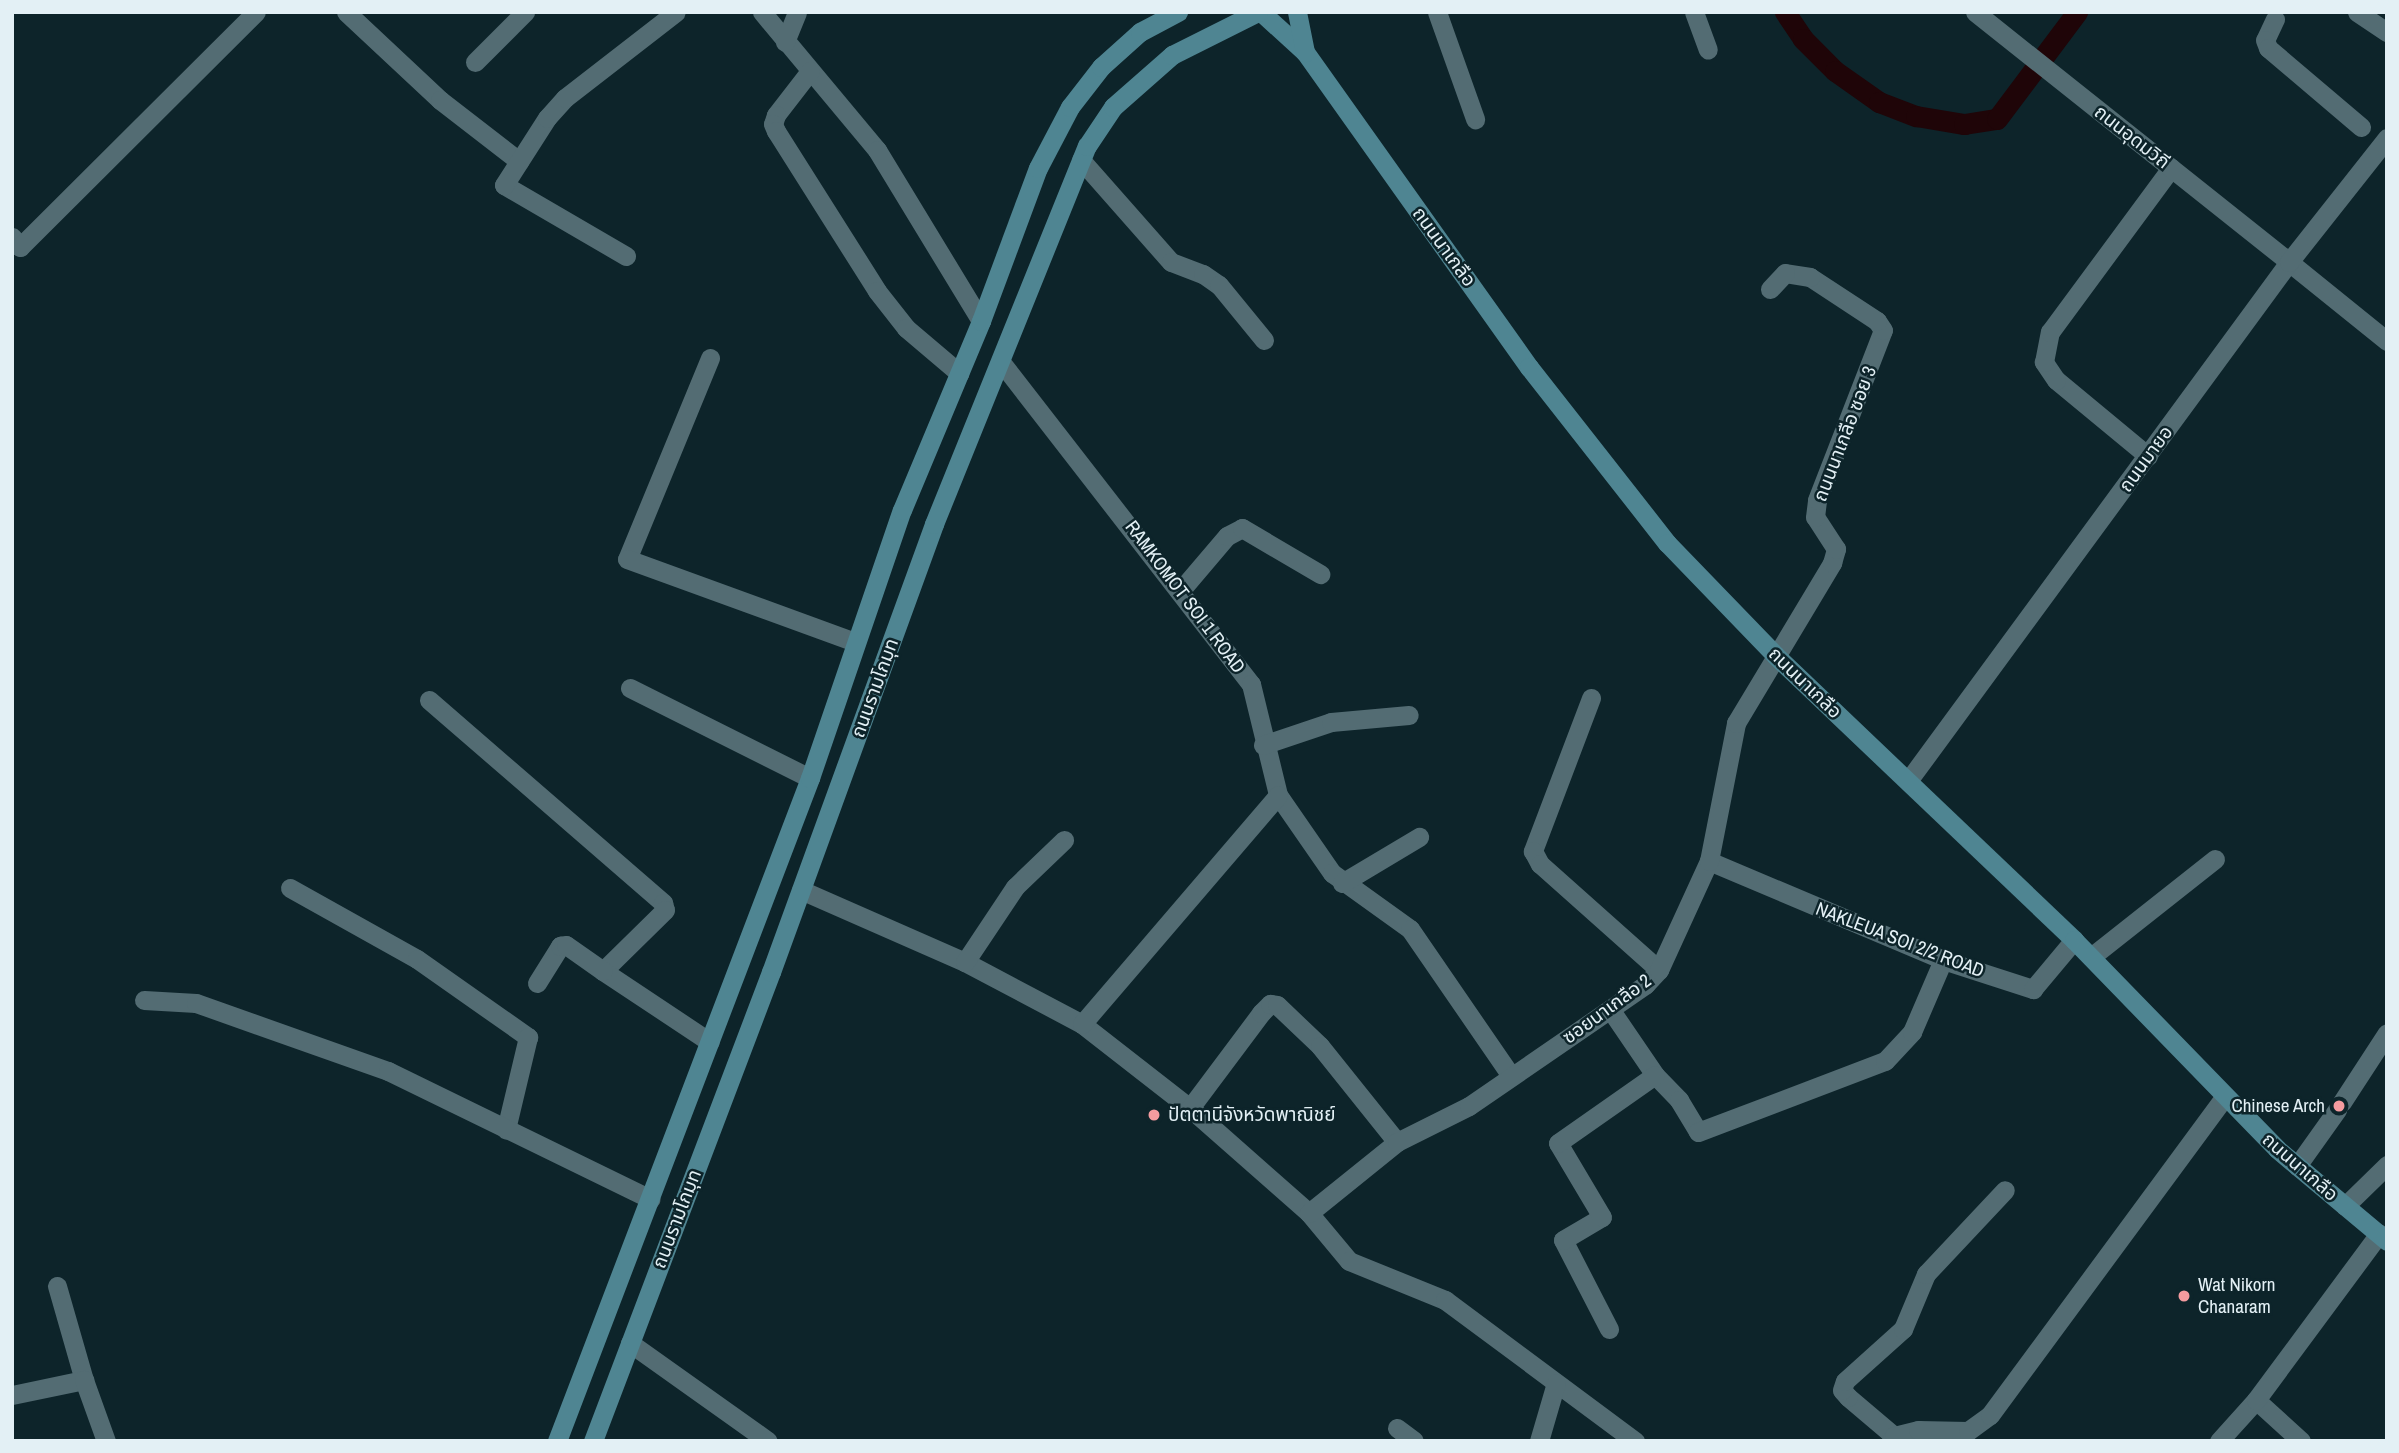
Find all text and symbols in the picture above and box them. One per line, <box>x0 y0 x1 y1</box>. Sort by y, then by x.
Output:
street label: ถนนอุดมวิถี <box>2090 100 2174 174</box>
street label: ถนนนาเกลือ <box>1407 203 1481 291</box>
street label: ถนนนาเกลือ ซอย 3 <box>1809 363 1881 505</box>
street label: ถนนมายอ <box>2114 421 2178 497</box>
street label: RAMKOMOT SOI 1 ROAD <box>1120 516 1250 678</box>
street label: ถนนรามโกมุท <box>847 635 903 741</box>
street label: ถนนนาเกลือ <box>1764 643 1846 723</box>
street label: NAKLEUA SOI 2/2 ROAD <box>1812 897 1988 983</box>
street label: ซอยนาเกลือ 2 <box>1558 969 1656 1049</box>
place label: Chinese Arch <box>2231 1095 2325 1117</box>
marker: Chinese Arch <box>2331 1098 2347 1114</box>
place label: ปัตตานีจังหวัดพาณิชย์ <box>1168 1104 1335 1126</box>
marker: ปัตตานีจังหวัดพาณิชย์ <box>1146 1107 1162 1123</box>
street label: ถนนนาเกลือ <box>2257 1128 2343 1206</box>
street label: ถนนรามโกมุท <box>648 1166 706 1272</box>
place label: Wat Nikorn Chanaram <box>2198 1274 2275 1318</box>
marker: Wat Nikorn Chanaram <box>2176 1288 2192 1304</box>

